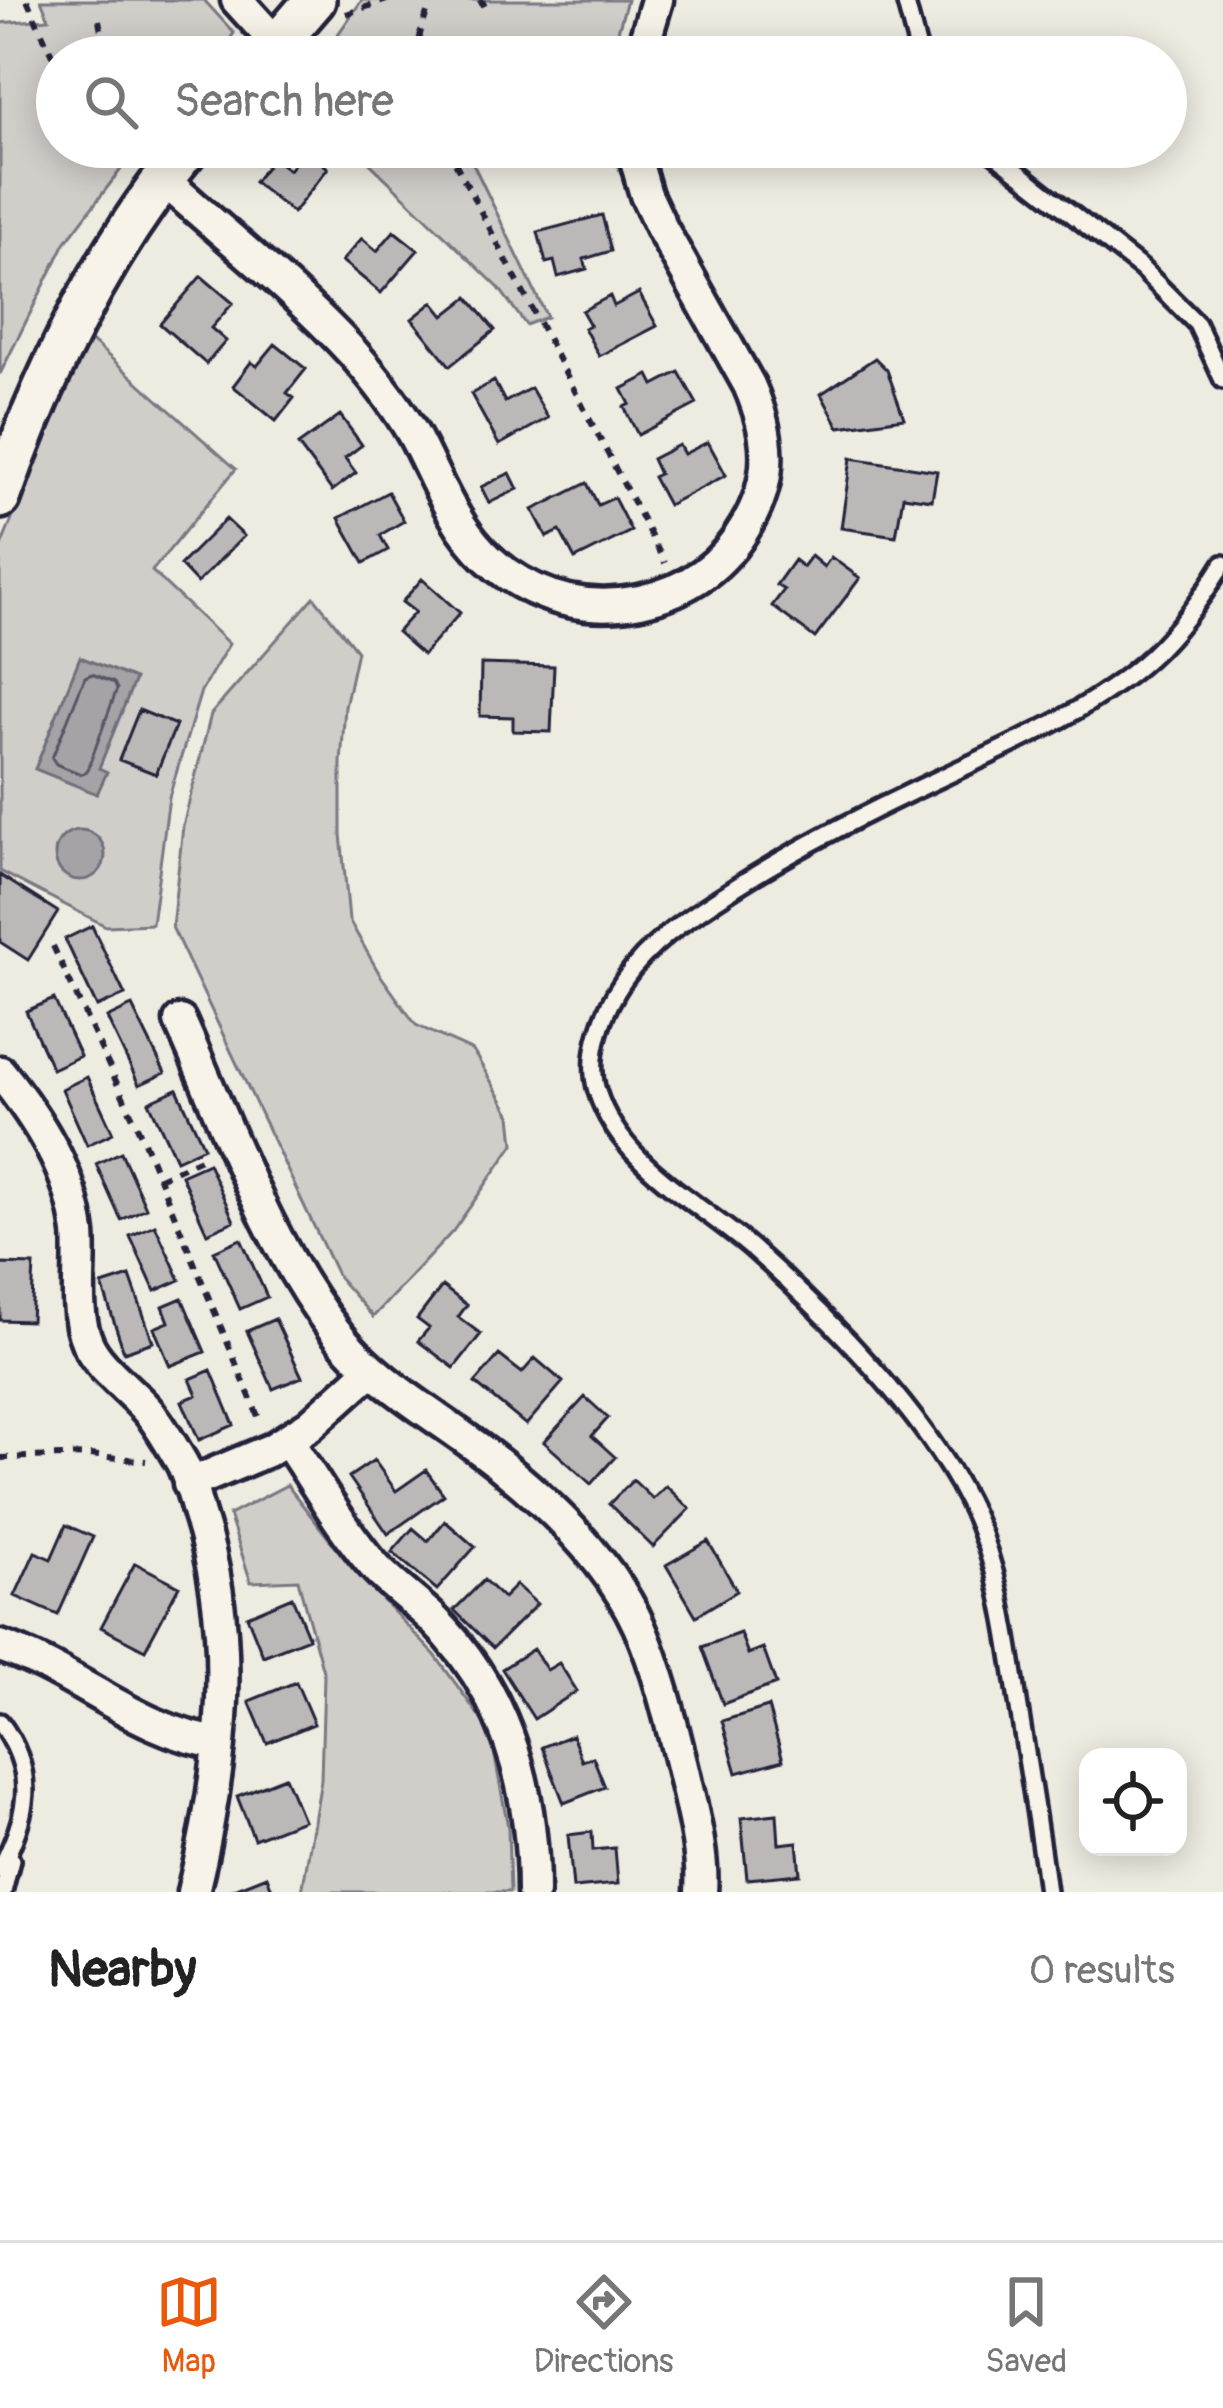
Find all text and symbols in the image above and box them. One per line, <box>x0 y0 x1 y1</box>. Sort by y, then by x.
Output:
search box <box>36 36 1187 168</box>
icon: search <box>78 69 144 135</box>
text: Search here <box>174 74 394 130</box>
map controls <box>1079 1748 1187 1856</box>
button: locate <box>1079 1748 1187 1856</box>
text: Nearby <box>48 1938 196 2002</box>
text: 0 results <box>1029 1946 1175 1995</box>
tab: Map <box>156 2269 222 2382</box>
tab: Directions <box>534 2269 674 2382</box>
tab: Saved <box>985 2269 1067 2382</box>

